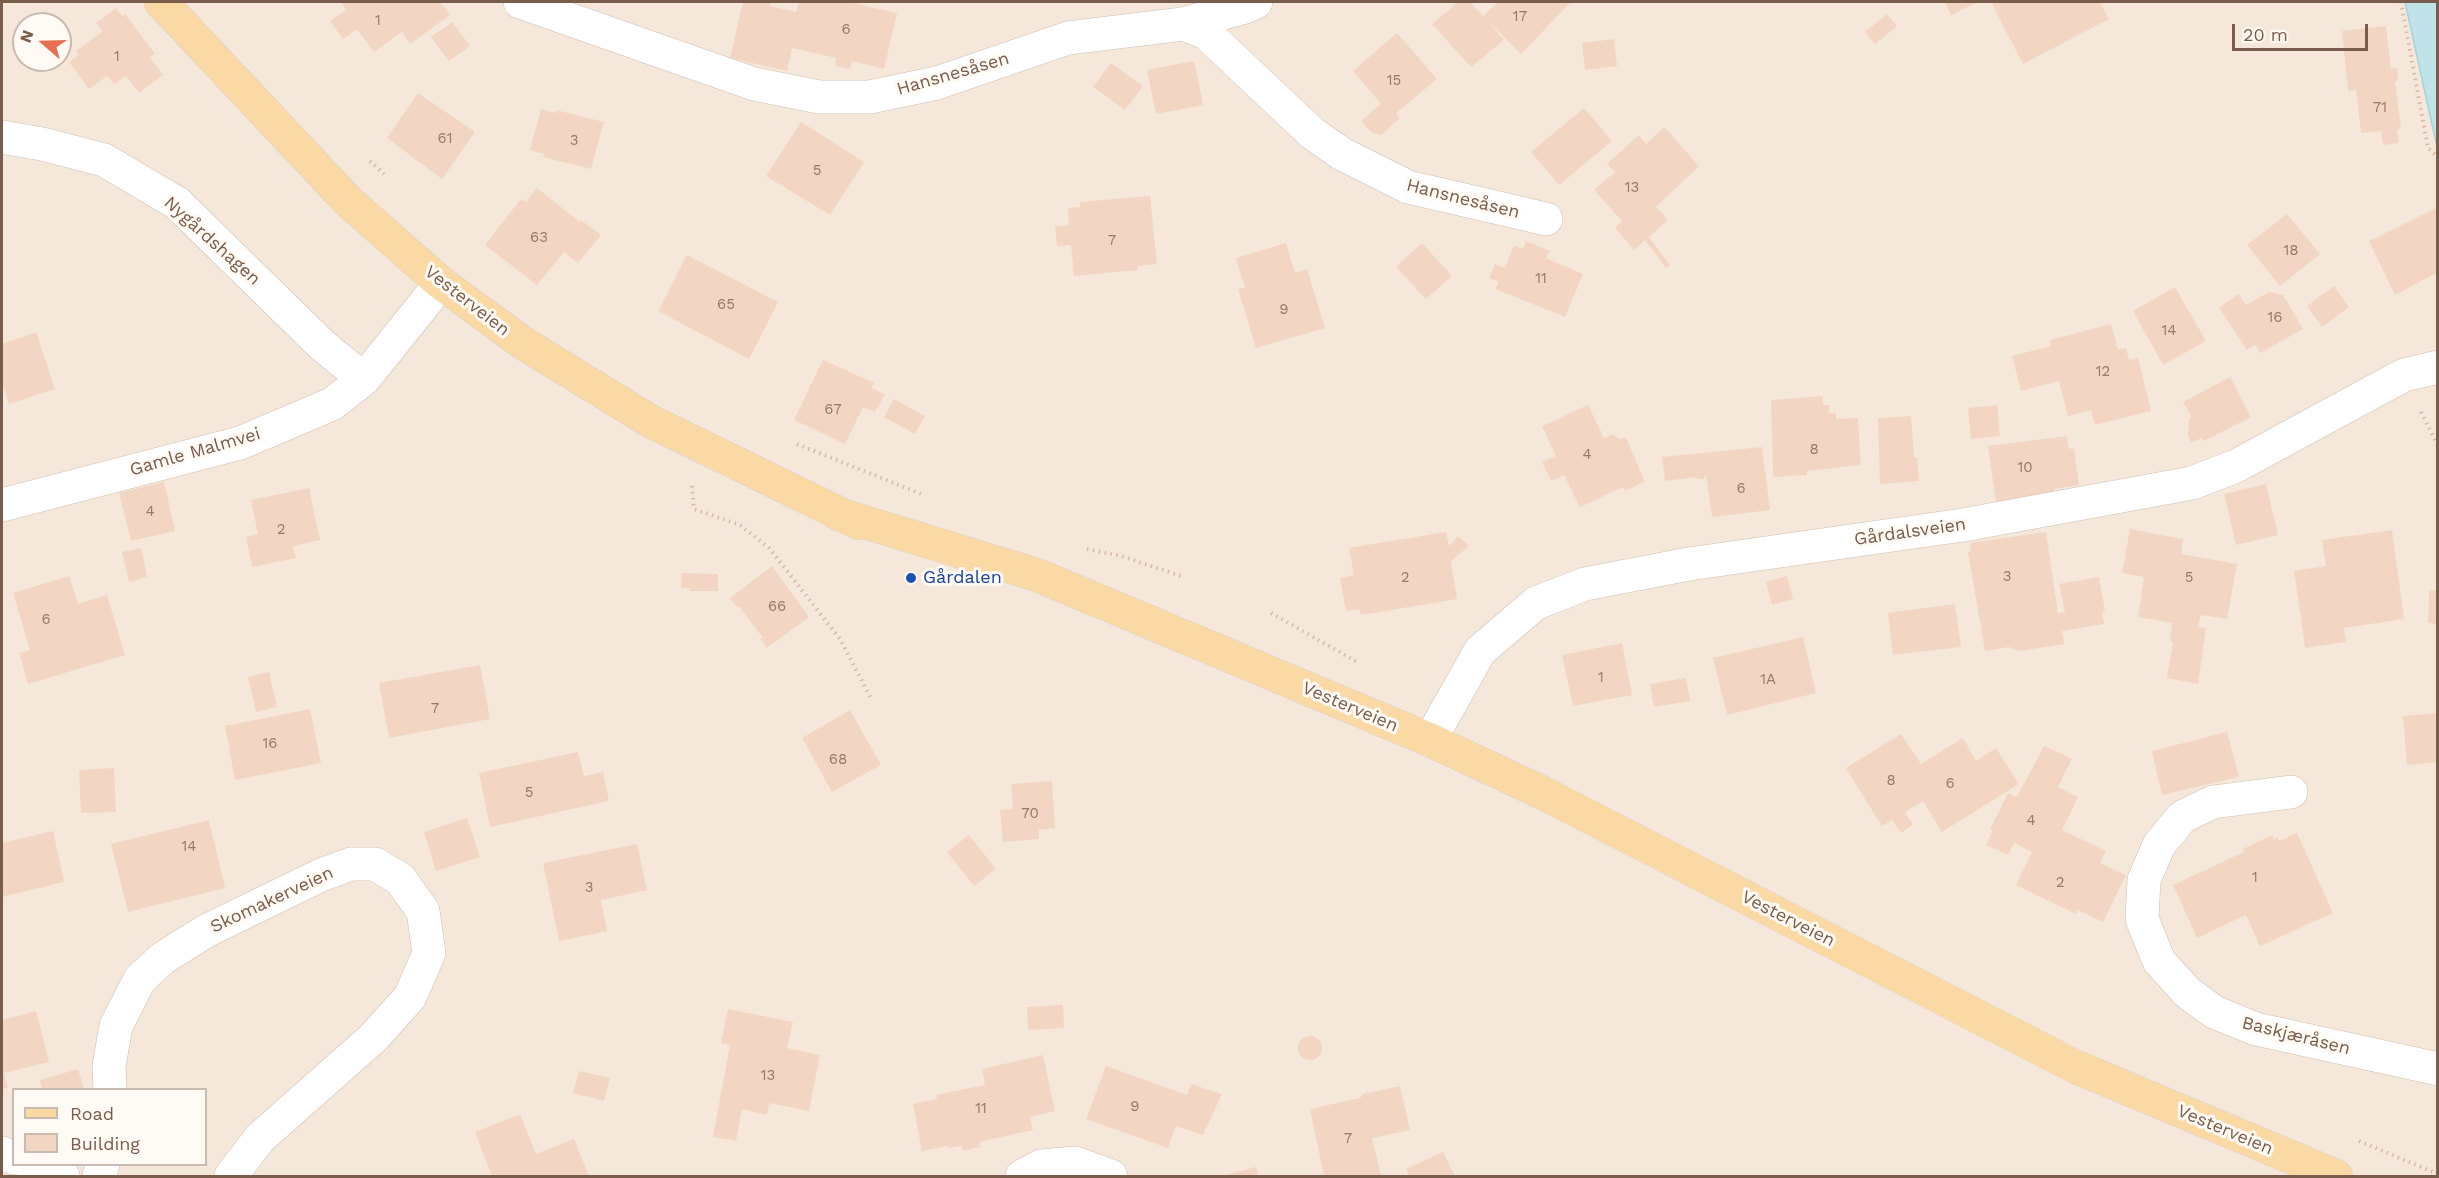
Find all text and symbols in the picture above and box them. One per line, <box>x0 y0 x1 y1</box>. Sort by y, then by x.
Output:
house number: 17 <box>1513 8 1527 26</box>
north arrow <box>12 12 72 72</box>
house number: 1 <box>375 12 381 30</box>
scale bar <box>2235 12 2372 50</box>
house number: 6 <box>841 21 851 39</box>
text: 20 m <box>2243 24 2288 45</box>
text: N <box>16 28 37 45</box>
house number: 1 <box>114 48 120 66</box>
street label: Hansnesåsen <box>894 48 1012 100</box>
house number: 15 <box>1387 72 1401 90</box>
house number: 71 <box>2373 99 2387 117</box>
house number: 61 <box>438 130 452 148</box>
house number: 3 <box>570 132 578 150</box>
house number: 5 <box>813 162 821 180</box>
street label: Hansnesåsen <box>1404 174 1522 224</box>
house number: 13 <box>1625 179 1639 197</box>
street label: Nygårdshagen <box>159 192 265 290</box>
house number: 63 <box>530 229 548 247</box>
house number: 7 <box>1108 232 1116 250</box>
house number: 18 <box>2283 242 2299 260</box>
street label: Vesterveien <box>420 261 514 341</box>
house number: 11 <box>1535 270 1547 288</box>
house number: 65 <box>717 296 735 314</box>
house number: 9 <box>1279 301 1289 319</box>
house number: 16 <box>2268 309 2282 327</box>
house number: 14 <box>2161 322 2177 340</box>
house number: 12 <box>2096 363 2110 381</box>
house number: 67 <box>824 401 842 419</box>
street label: Gamle Malmvei <box>127 423 263 481</box>
house number: 8 <box>1809 441 1819 459</box>
house number: 4 <box>1582 446 1592 464</box>
house number: 10 <box>2017 459 2033 477</box>
house number: 6 <box>1736 480 1746 498</box>
house number: 4 <box>145 503 155 521</box>
street label: Gårdalsveien <box>1853 513 1967 551</box>
house number: 2 <box>277 521 285 539</box>
place label: Gårdalen <box>923 567 1002 589</box>
house number: 3 <box>2003 568 2011 586</box>
house number: 2 <box>1401 569 1409 587</box>
house number: 5 <box>2185 569 2193 587</box>
marker: Gårdalen <box>904 571 918 585</box>
house number: 66 <box>768 598 786 616</box>
house number: 6 <box>41 611 51 629</box>
house number: 1 <box>1598 669 1604 687</box>
house number: 1A <box>1760 671 1776 689</box>
street label: Vesterveien <box>1299 677 1401 737</box>
house number: 7 <box>431 700 439 718</box>
house number: 16 <box>263 735 277 753</box>
house number: 68 <box>829 751 847 769</box>
house number: 8 <box>1886 772 1896 790</box>
house number: 6 <box>1945 775 1955 793</box>
house number: 5 <box>525 784 533 802</box>
house number: 70 <box>1021 805 1039 823</box>
house number: 4 <box>2026 812 2036 830</box>
house number: 14 <box>181 838 197 856</box>
street label: Skomakerveien <box>207 862 337 938</box>
house number: 1 <box>2252 869 2258 887</box>
house number: 2 <box>2056 874 2064 892</box>
house number: 3 <box>585 879 593 897</box>
street label: Vesterveien <box>1738 886 1838 952</box>
street label: Baskjæråsen <box>2240 1012 2352 1060</box>
house number: 13 <box>761 1067 775 1085</box>
legend <box>12 1088 207 1166</box>
house number: 9 <box>1130 1098 1140 1116</box>
house number: 11 <box>975 1100 987 1118</box>
street label: Vesterveien <box>2174 1100 2276 1160</box>
text: Road <box>70 1103 114 1124</box>
house number: 7 <box>1344 1130 1352 1148</box>
text: Building <box>70 1133 140 1154</box>

